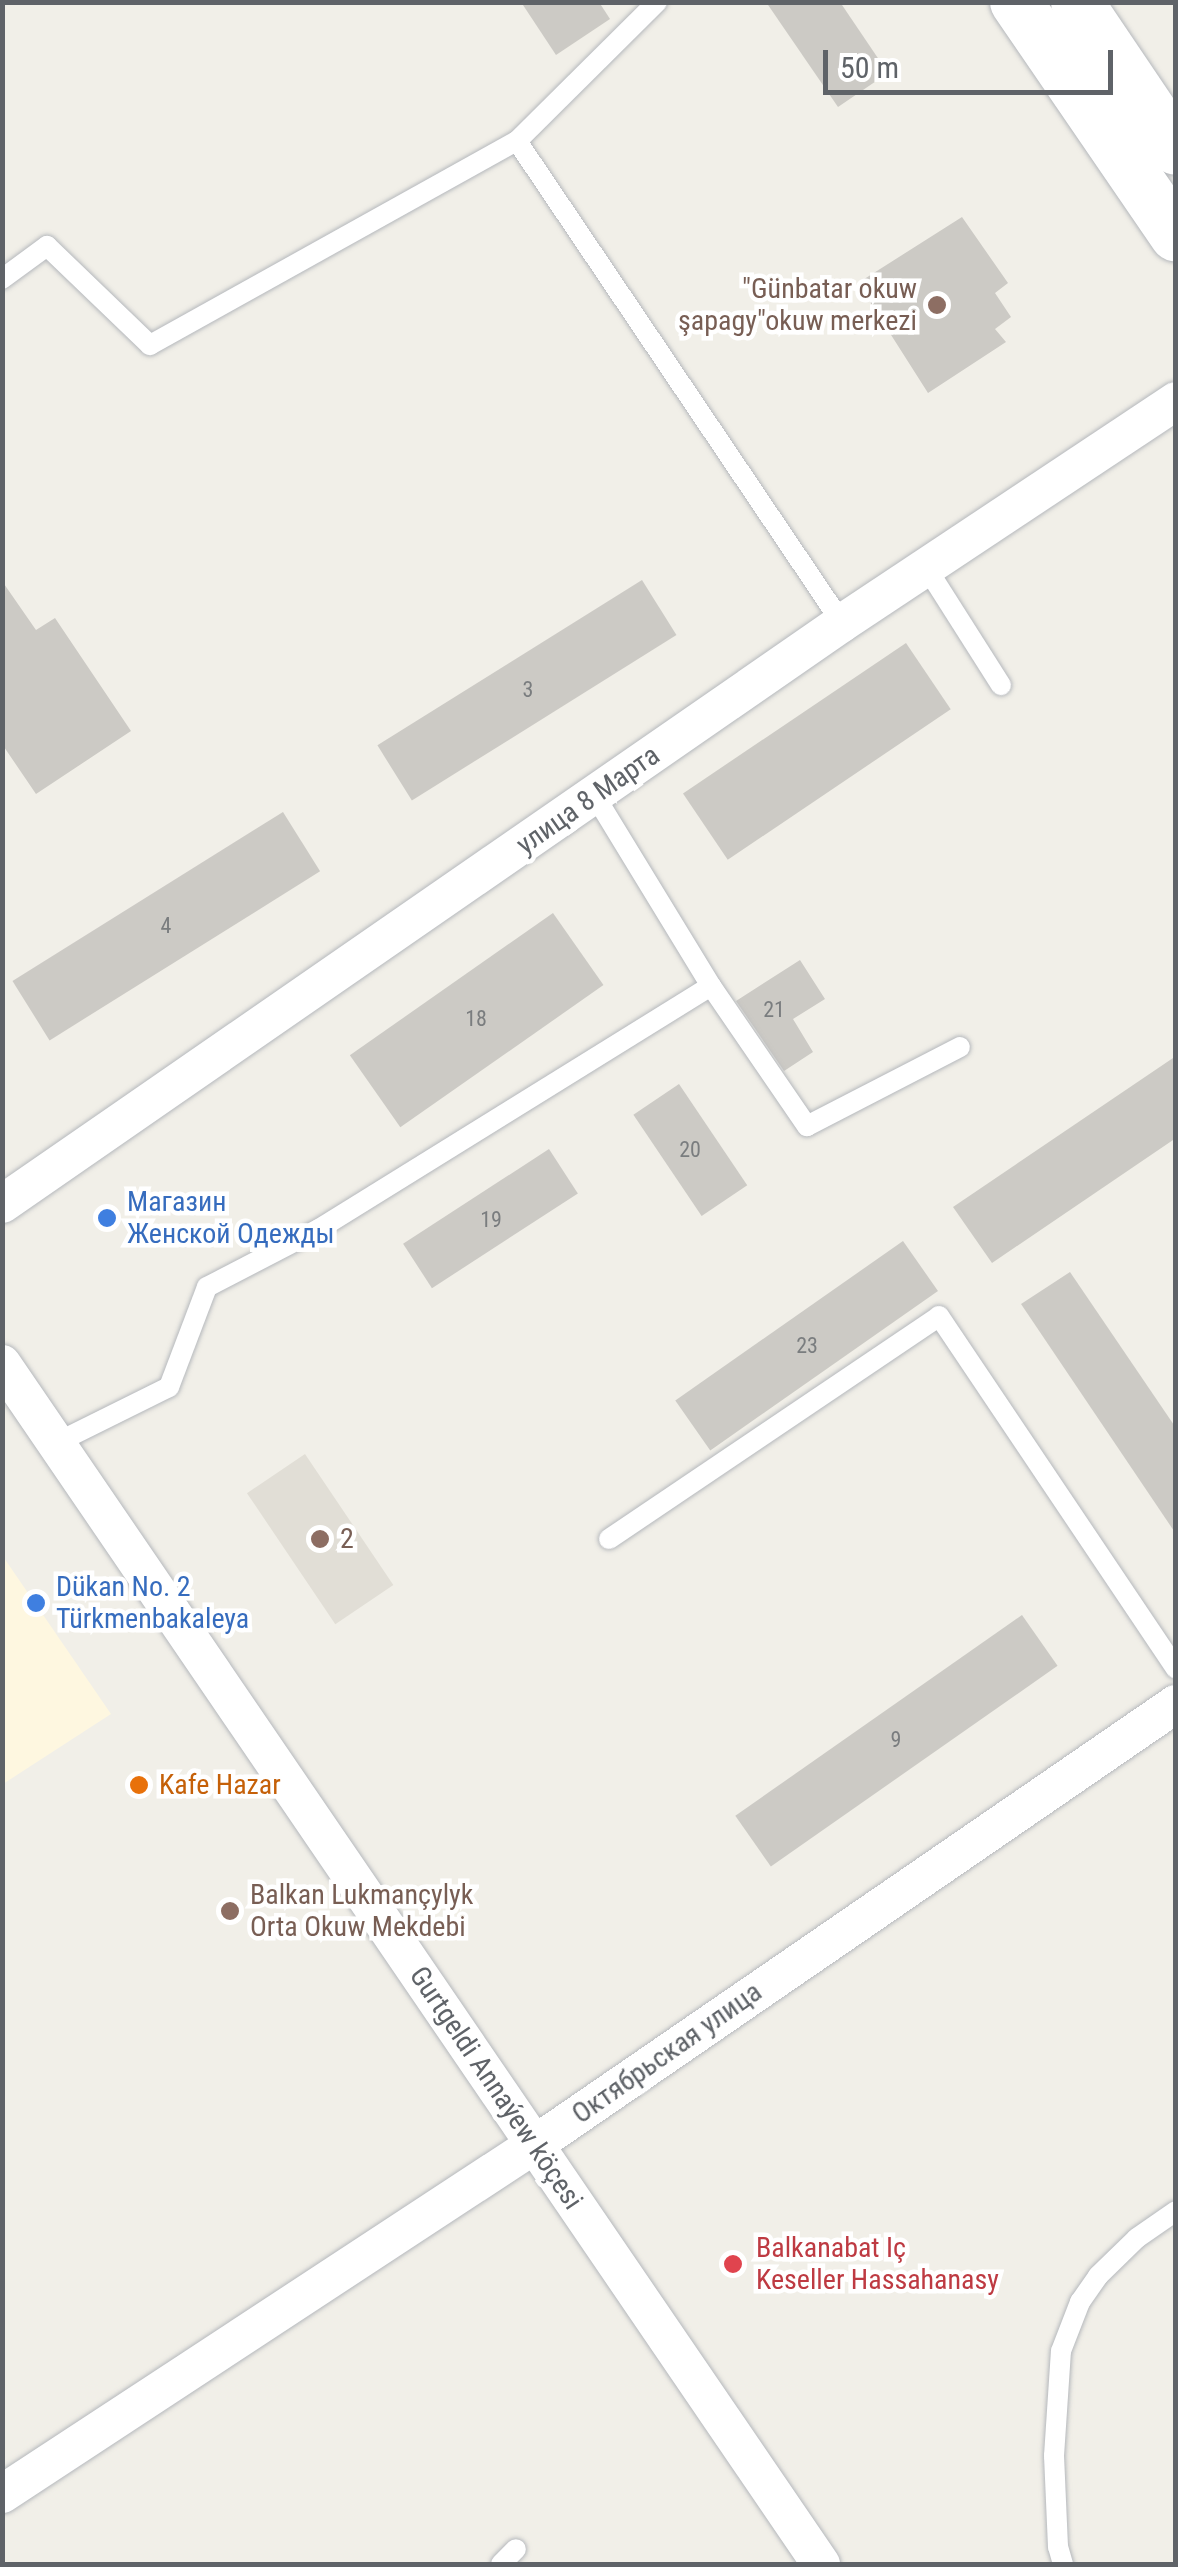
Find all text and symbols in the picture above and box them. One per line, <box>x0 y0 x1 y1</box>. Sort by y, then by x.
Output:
scale bar <box>828 30 1118 92</box>
text: 50 m <box>840 50 899 85</box>
place label: "Günbatar okuw şapagy"okuw merkezi <box>678 272 917 338</box>
marker: "Günbatar okuw şapagy"okuw merkezi <box>926 294 948 316</box>
house number: 3 <box>523 677 533 703</box>
street label: улица 8 Марта <box>510 738 666 862</box>
house number: 4 <box>161 913 171 939</box>
house number: 21 <box>763 997 785 1023</box>
house number: 18 <box>465 1006 487 1032</box>
house number: 20 <box>679 1137 701 1163</box>
place label: Магазин Женской Одежды <box>127 1185 335 1251</box>
marker: Магазин Женской Одежды <box>96 1207 118 1229</box>
house number: 19 <box>480 1207 502 1233</box>
house number: 23 <box>796 1333 818 1359</box>
place label: 2 <box>340 1522 354 1556</box>
marker: 2 <box>309 1528 331 1550</box>
place label: Dükan No. 2 Türkmenbakaleya <box>56 1570 249 1636</box>
marker: Dükan No. 2 Türkmenbakaleya <box>25 1592 47 1614</box>
house number: 9 <box>891 1727 901 1753</box>
place label: Kafe Hazar <box>159 1768 281 1802</box>
marker: Kafe Hazar <box>128 1774 150 1796</box>
place label: Balkan Lukmançylyk Orta Okuw Mekdebi <box>250 1878 473 1944</box>
marker: Balkan Lukmançylyk Orta Okuw Mekdebi <box>219 1900 241 1922</box>
street label: Gurtgeldi Annaýew köçesi <box>402 1960 590 2216</box>
street label: Октябрьская улица <box>566 1975 768 2131</box>
place label: Balkanabat Iç Keseller Hassahanasy <box>756 2231 999 2297</box>
marker: Balkanabat Iç Keseller Hassahanasy <box>720 2251 746 2277</box>

